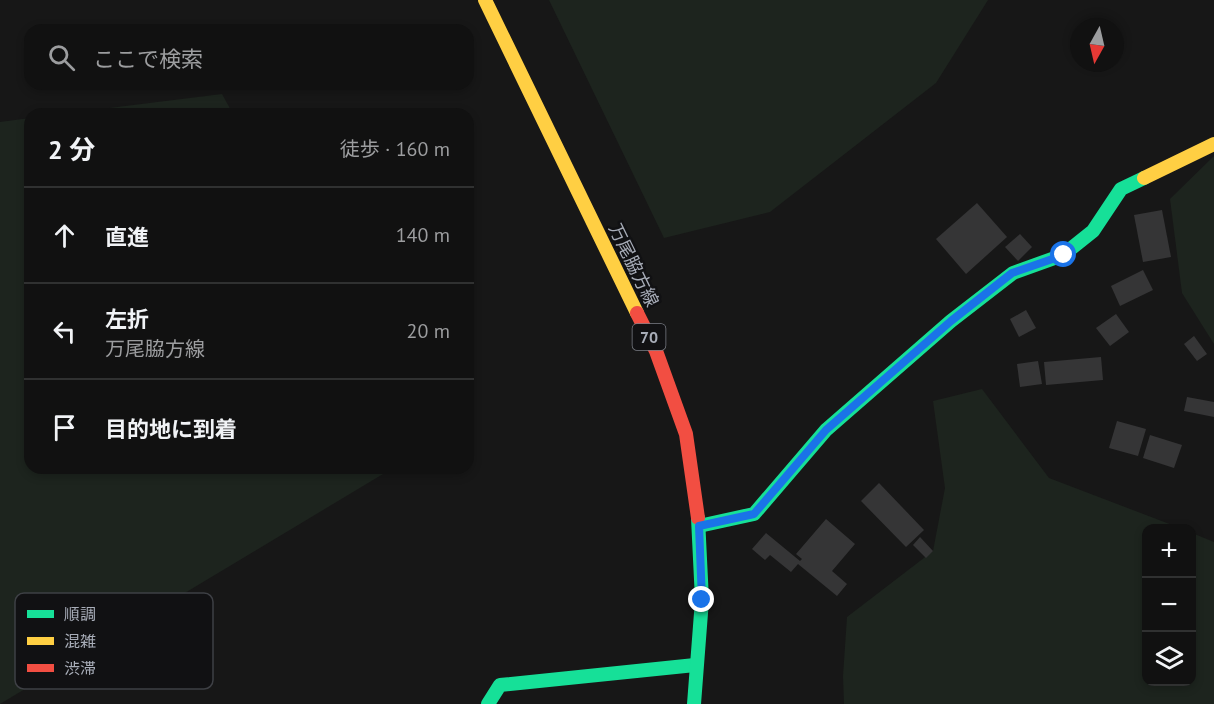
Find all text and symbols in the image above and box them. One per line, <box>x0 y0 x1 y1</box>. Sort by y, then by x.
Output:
north arrow <box>1070 18 1124 72</box>
search box <box>24 24 474 90</box>
icon: search <box>45 41 78 74</box>
text: ここで検索 <box>93 45 203 73</box>
text: 2 分 <box>48 133 95 166</box>
text: 徒歩 · 160 m <box>340 136 450 162</box>
icon: ahead <box>48 219 81 252</box>
street label: 万尾脇方線 <box>604 220 664 310</box>
text: 140 m <box>396 222 450 248</box>
text: 直進 <box>105 223 149 251</box>
route start <box>1050 241 1076 267</box>
text: 左折 <box>105 305 149 333</box>
icon: left <box>48 315 81 348</box>
text: 20 m <box>407 318 450 344</box>
road number: 70 <box>632 324 666 350</box>
text: 万尾脇方線 <box>105 336 205 362</box>
icon: arrive <box>48 411 81 444</box>
text: 目的地に到着 <box>105 415 237 443</box>
map controls <box>1142 524 1196 686</box>
button: + <box>1142 524 1196 578</box>
button: − <box>1142 578 1196 632</box>
route end <box>688 586 714 612</box>
legend <box>15 593 213 689</box>
text: 順調 <box>64 604 96 624</box>
text: 混雑 <box>64 631 96 651</box>
button: layers <box>1142 632 1196 686</box>
text: 渋滞 <box>64 658 96 678</box>

